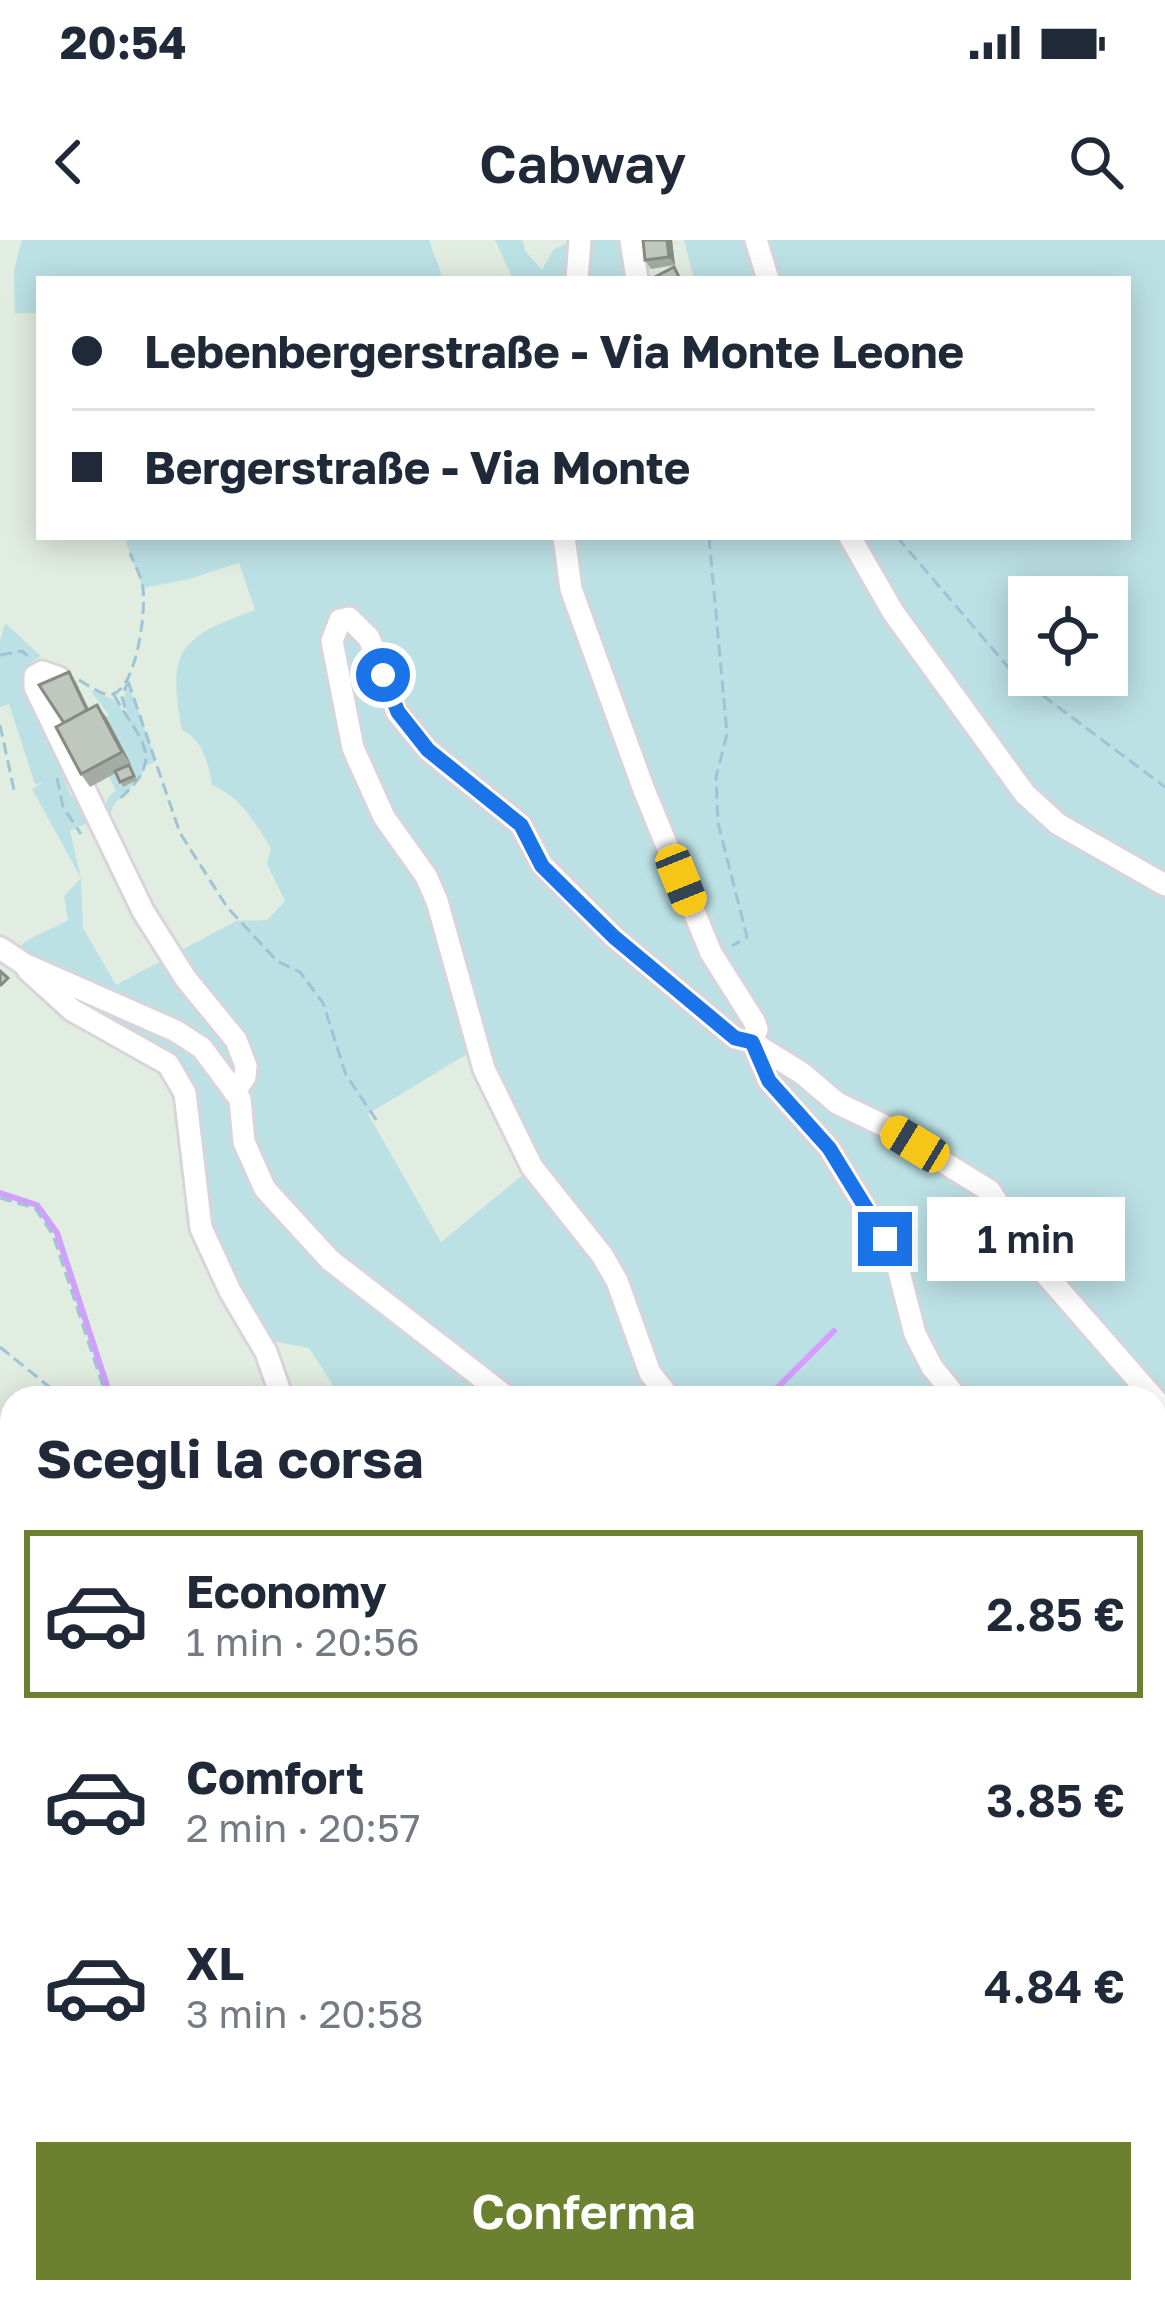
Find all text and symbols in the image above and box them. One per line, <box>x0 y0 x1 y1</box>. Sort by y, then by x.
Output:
text: 20:54 <box>60 15 187 69</box>
icon: back <box>36 129 102 195</box>
icon: search <box>1063 129 1129 195</box>
text: Cabway <box>479 130 686 195</box>
text: Lebenbergerstraße - Via Monte Leone <box>144 324 964 378</box>
text: Bergerstraße - Via Monte <box>144 440 690 494</box>
map controls <box>1008 576 1128 696</box>
button: locate <box>1008 576 1128 696</box>
route start <box>356 648 410 702</box>
car <box>651 840 711 920</box>
car <box>875 1110 955 1178</box>
callout: 1 min <box>927 1197 1125 1281</box>
route end <box>858 1212 912 1266</box>
text: 1 min <box>977 1215 1075 1262</box>
text: Scegli la corsa <box>36 1425 424 1490</box>
icon: car <box>42 1560 150 1668</box>
text: Economy <box>186 1564 387 1618</box>
text: 2.85 € <box>987 1587 1125 1641</box>
text: 1 min · 20:56 <box>186 1618 420 1665</box>
icon: car <box>42 1746 150 1854</box>
text: Comfort <box>186 1750 364 1804</box>
text: 3.85 € <box>986 1773 1125 1827</box>
text: 2 min · 20:57 <box>186 1804 420 1851</box>
icon: car <box>42 1932 150 2040</box>
text: XL <box>186 1936 244 1990</box>
text: 4.84 € <box>984 1959 1125 2013</box>
text: 3 min · 20:58 <box>186 1990 424 2037</box>
button: Conferma <box>36 2142 1131 2280</box>

